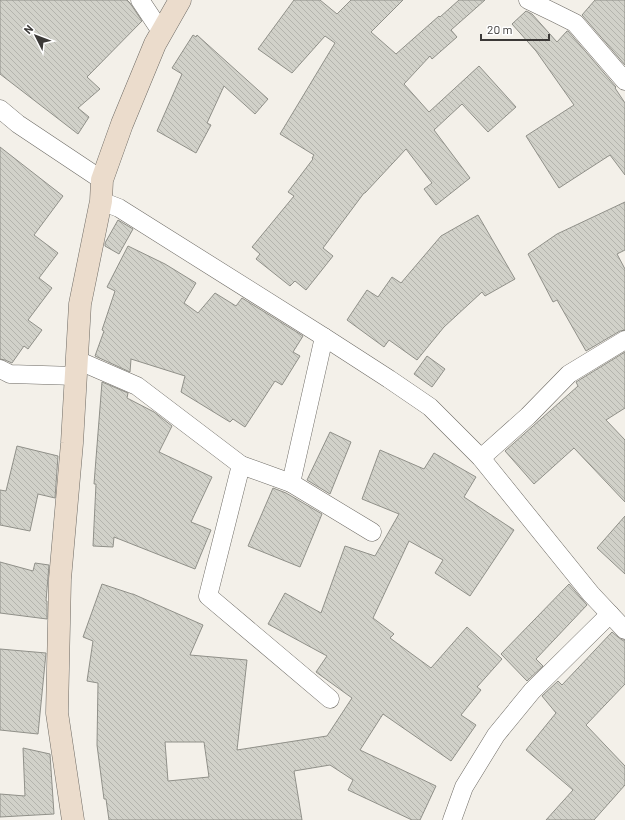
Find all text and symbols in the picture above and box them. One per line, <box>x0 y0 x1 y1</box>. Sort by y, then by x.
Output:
north arrow <box>16 16 56 56</box>
scale bar <box>481 16 549 42</box>
text: N <box>21 22 35 36</box>
text: 20 m <box>487 22 513 36</box>

